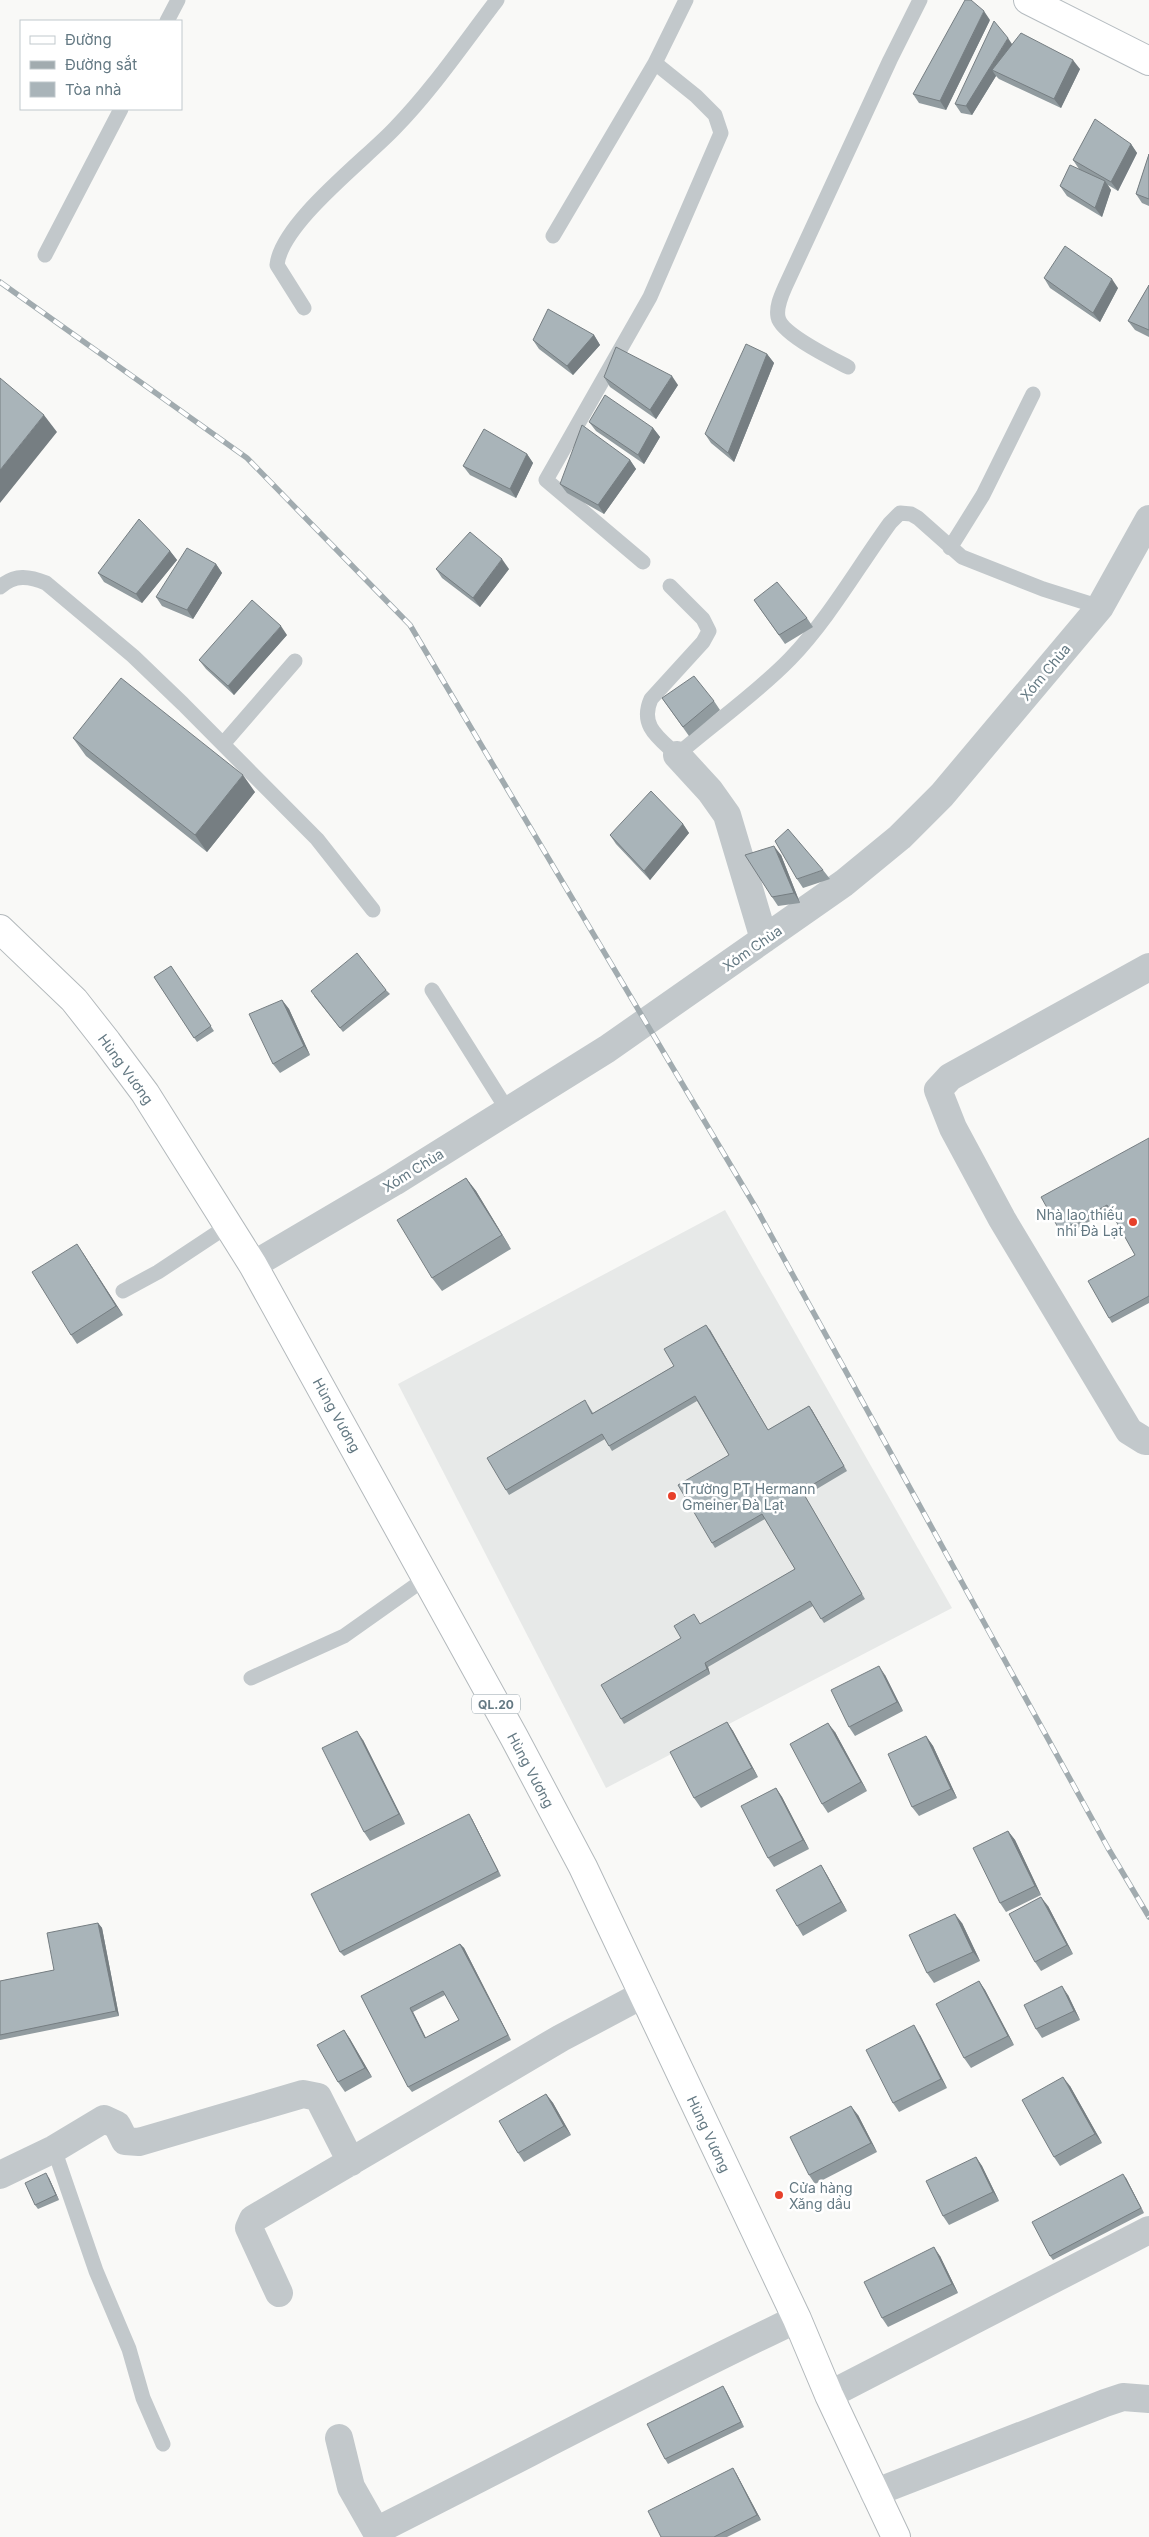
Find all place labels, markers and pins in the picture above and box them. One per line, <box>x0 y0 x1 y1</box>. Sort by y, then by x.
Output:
place label: Nhà lao thiếu nhi Đà Lạt <box>1036 1206 1123 1239</box>
marker: Nhà lao thiếu nhi Đà Lạt <box>1127 1216 1139 1228</box>
place label: Trường PT Hermann Gmeiner Đà Lạt <box>682 1480 816 1513</box>
marker: Trường PT Hermann Gmeiner Đà Lạt <box>666 1490 678 1502</box>
place label: Cửa hàng Xăng dầu <box>789 2179 853 2212</box>
marker: Cửa hàng Xăng dầu <box>773 2189 785 2201</box>

